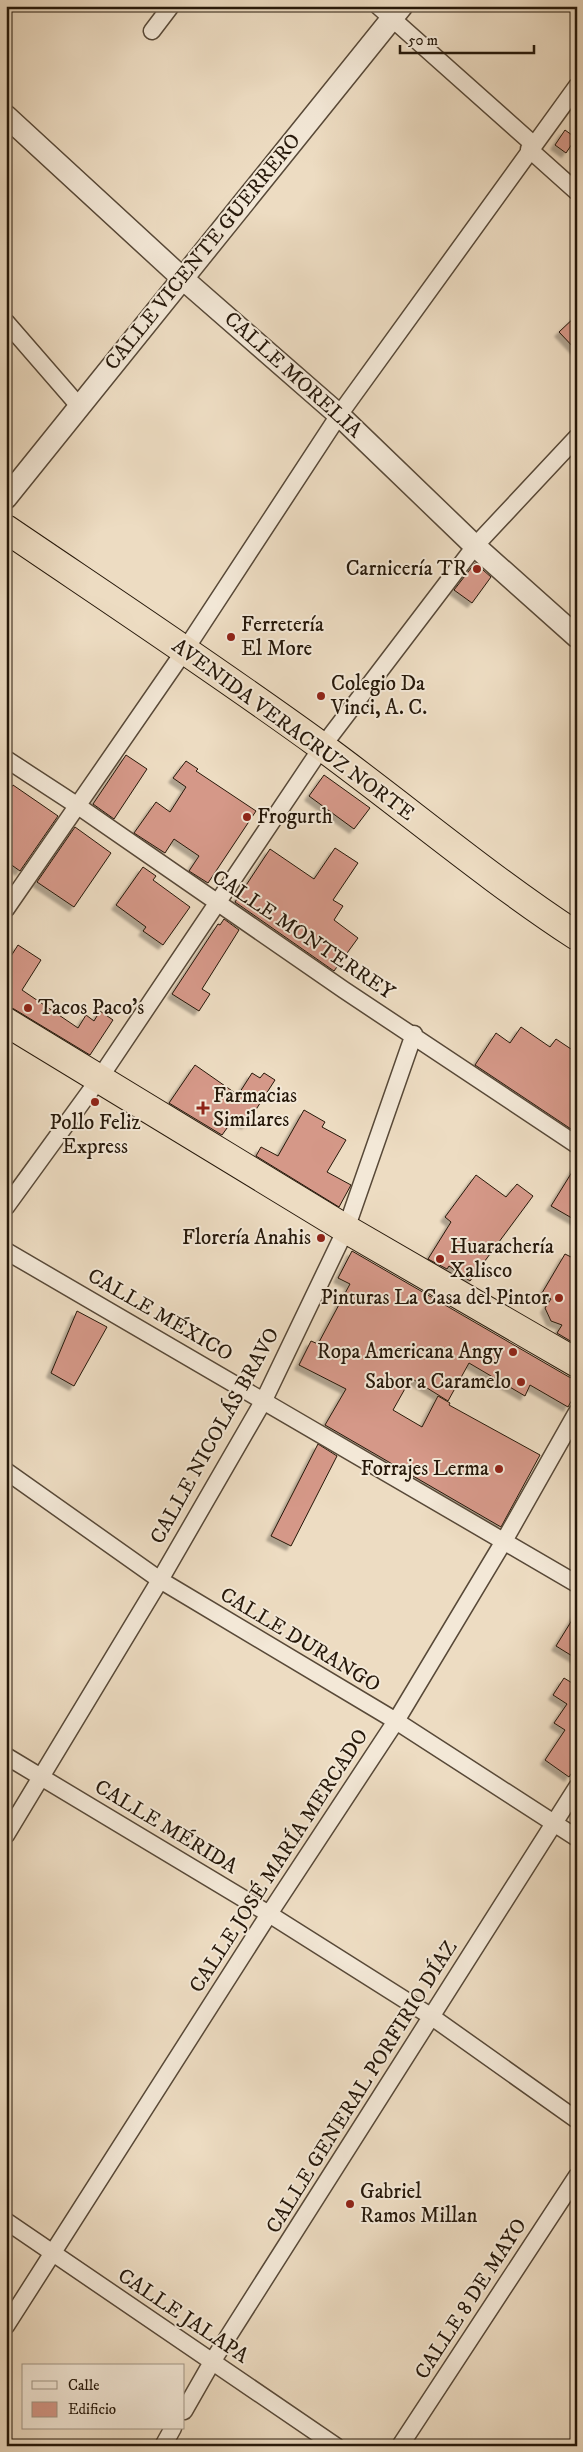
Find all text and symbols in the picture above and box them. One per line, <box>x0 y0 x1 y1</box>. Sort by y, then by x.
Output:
scale bar <box>400 22 534 54</box>
text: 50 m <box>408 31 438 50</box>
street label: CALLE VICENTE GUERRERO <box>99 128 307 376</box>
street label: CALLE MORELIA <box>219 306 368 444</box>
place label: Carnicería TR <box>346 556 467 582</box>
marker: Carnicería TR <box>471 563 483 575</box>
place label: Ferretería El More <box>241 612 324 662</box>
marker: Ferretería El More <box>225 631 237 643</box>
street label: AVENIDA VERACRUZ NORTE <box>167 633 420 827</box>
place label: Colegio Da Vinci, A. C. <box>330 671 427 721</box>
marker: Colegio Da Vinci, A. C. <box>315 690 327 702</box>
place label: Frogurth <box>257 804 333 830</box>
marker: Frogurth <box>241 811 253 823</box>
street label: CALLE MONTERREY <box>207 864 400 1006</box>
place label: Tacos Paco's <box>38 995 144 1021</box>
marker: Tacos Paco's <box>22 1002 34 1014</box>
place label: Farmacias Similares <box>213 1083 297 1133</box>
marker: Pollo Feliz Express <box>89 1096 101 1108</box>
marker: Farmacias Similares <box>197 1102 209 1114</box>
place label: Pollo Feliz Express <box>49 1110 141 1160</box>
place label: Florería Anahis <box>182 1225 311 1251</box>
marker: Florería Anahis <box>315 1232 327 1244</box>
place label: Huarachería Xalisco <box>450 1234 554 1284</box>
marker: Huarachería Xalisco <box>434 1253 446 1265</box>
street label: CALLE MÉXICO <box>83 1262 238 1367</box>
place label: Pinturas La Casa del Pintor <box>320 1285 549 1311</box>
marker: Pinturas La Casa del Pintor <box>553 1292 565 1304</box>
street label: CALLE NICOLÁS BRAVO <box>143 1322 285 1549</box>
place label: Ropa Americana Angy <box>317 1339 504 1365</box>
marker: Ropa Americana Angy <box>507 1346 519 1358</box>
place label: Sabor a Caramelo <box>365 1369 511 1395</box>
marker: Sabor a Caramelo <box>515 1376 527 1388</box>
place label: Forrajes Lerma <box>361 1456 489 1482</box>
marker: Forrajes Lerma <box>493 1463 505 1475</box>
street label: CALLE DURANGO <box>215 1582 385 1698</box>
street label: CALLE JOSÉ MARÍA MERCADO <box>182 1723 374 1998</box>
street label: CALLE MÉRIDA <box>90 1773 243 1880</box>
street label: CALLE GENERAL PORFIRIO DÍAZ <box>259 1935 463 2238</box>
place label: Gabriel Ramos Millan <box>360 2179 477 2229</box>
marker: Gabriel Ramos Millan <box>344 2198 356 2210</box>
street label: CALLE 8 DE MAYO <box>409 2214 533 2384</box>
street label: CALLE JALAPA <box>113 2263 254 2370</box>
legend <box>22 2364 185 2430</box>
text: Calle <box>68 2376 100 2395</box>
text: Edificio <box>68 2400 116 2419</box>

